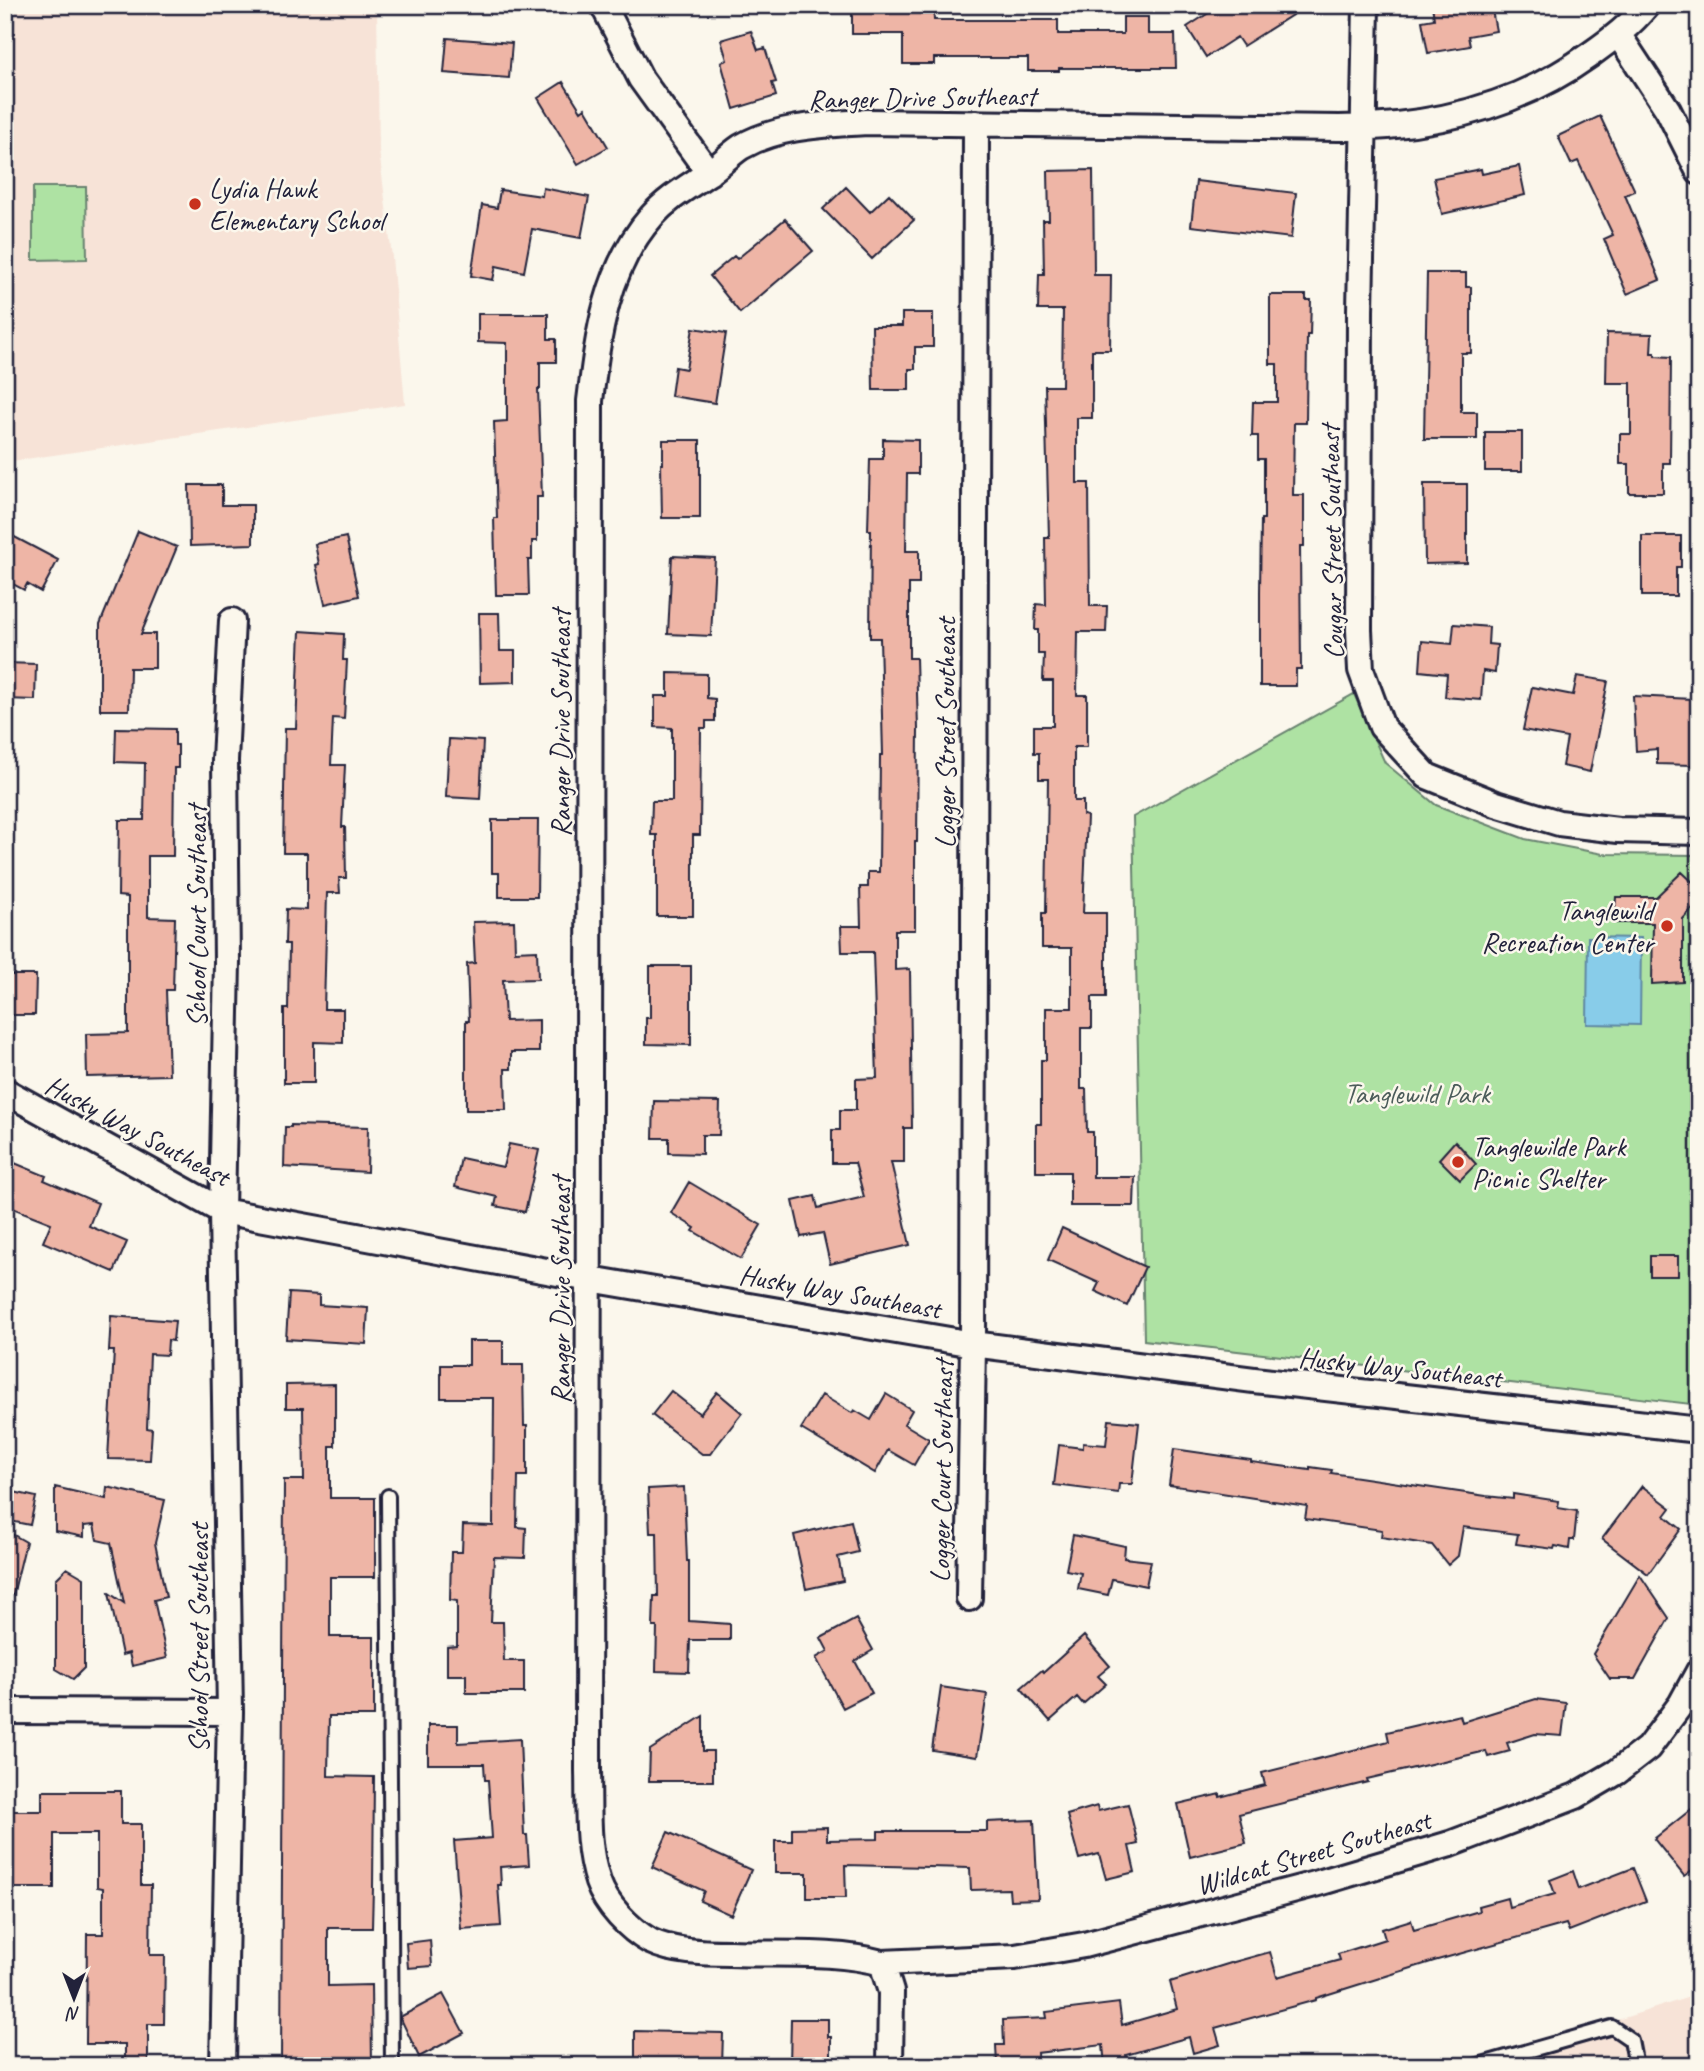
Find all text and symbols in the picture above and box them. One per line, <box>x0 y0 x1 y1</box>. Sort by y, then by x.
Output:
street label: Ranger Drive Southeast <box>808 78 1040 117</box>
place label: Lydia Hawk Elementary School <box>209 171 389 238</box>
marker: Lydia Hawk Elementary School <box>187 196 203 212</box>
street label: Cougar Street Southeast <box>1312 421 1351 660</box>
street label: Ranger Drive Southeast <box>543 605 578 837</box>
street label: Logger Street Southeast <box>928 615 963 848</box>
street label: School Court Southeast <box>179 801 214 1027</box>
place label: Tanglewild Recreation Center <box>1481 893 1657 960</box>
marker: Tanglewild Recreation Center <box>1659 918 1675 934</box>
street label: Husky Way Southeast <box>40 1067 238 1195</box>
park label: Tanglewild Park <box>1344 1076 1492 1111</box>
place label: Tanglewilde Park Picnic Shelter <box>1472 1129 1627 1196</box>
marker: Tanglewilde Park Picnic Shelter <box>1450 1154 1466 1170</box>
street label: Ranger Drive Southeast <box>543 1172 578 1404</box>
street label: Husky Way Southeast <box>737 1257 946 1327</box>
street label: Husky Way Southeast <box>1297 1339 1506 1396</box>
street label: Logger Court Southeast <box>922 1356 961 1583</box>
street label: School Street Southeast <box>181 1520 216 1753</box>
street label: Wildcat Street Southeast <box>1192 1802 1437 1903</box>
north arrow <box>38 1962 108 2032</box>
text: N <box>65 2002 80 2026</box>

